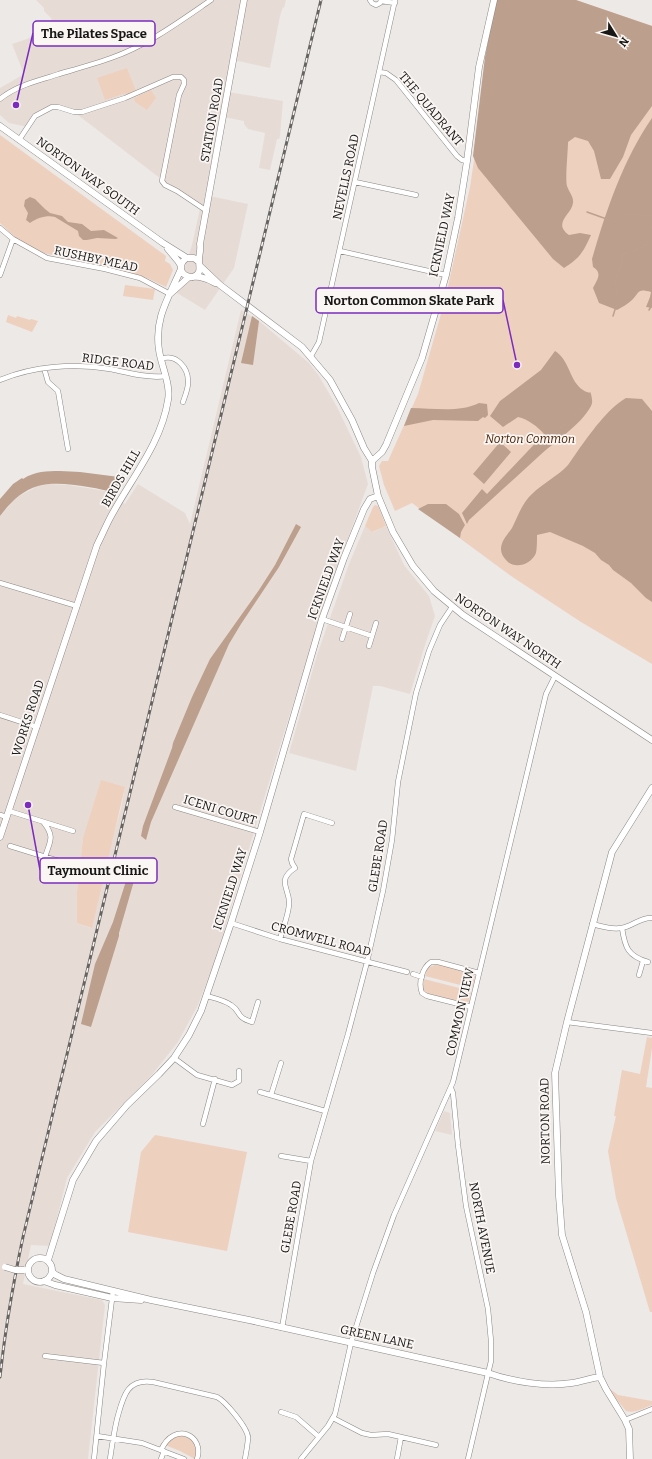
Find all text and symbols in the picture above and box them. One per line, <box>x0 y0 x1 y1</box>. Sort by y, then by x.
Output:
north arrow <box>596 16 636 56</box>
callout: The Pilates Space <box>33 21 155 46</box>
text: The Pilates Space <box>41 26 147 41</box>
text: N <box>616 34 631 49</box>
street label: THE QUADRANT <box>396 69 466 149</box>
street label: STATION ROAD <box>198 77 226 163</box>
street label: NEVELLS ROAD <box>330 133 362 221</box>
street label: NORTON WAY SOUTH <box>34 134 142 218</box>
street label: ICKNIELD WAY <box>426 192 458 278</box>
street label: RUSHBY MEAD <box>53 243 139 275</box>
callout: Norton Common Skate Park <box>316 288 503 313</box>
text: Norton Common Skate Park <box>324 293 495 308</box>
street label: RIDGE ROAD <box>81 351 155 373</box>
park label: Norton Common <box>485 432 575 446</box>
street label: BIRDS HILL <box>99 446 143 510</box>
street label: ICKNIELD WAY <box>305 536 347 621</box>
street label: NORTON WAY NORTH <box>452 590 564 672</box>
street label: WORKS ROAD <box>9 678 47 758</box>
street label: ICENI COURT <box>182 792 258 828</box>
street label: GLEBE ROAD <box>365 819 391 893</box>
street label: ICKNIELD WAY <box>210 846 250 932</box>
callout: Taymount Clinic <box>40 858 157 883</box>
text: Taymount Clinic <box>48 863 149 878</box>
street label: CROMWELL ROAD <box>269 919 373 959</box>
street label: COMMON VIEW <box>443 966 477 1058</box>
street label: NORTON ROAD <box>537 1078 553 1164</box>
street label: GLEBE ROAD <box>278 1180 304 1254</box>
street label: NORTH AVENUE <box>466 1181 498 1275</box>
street label: GREEN LANE <box>339 1322 415 1352</box>

